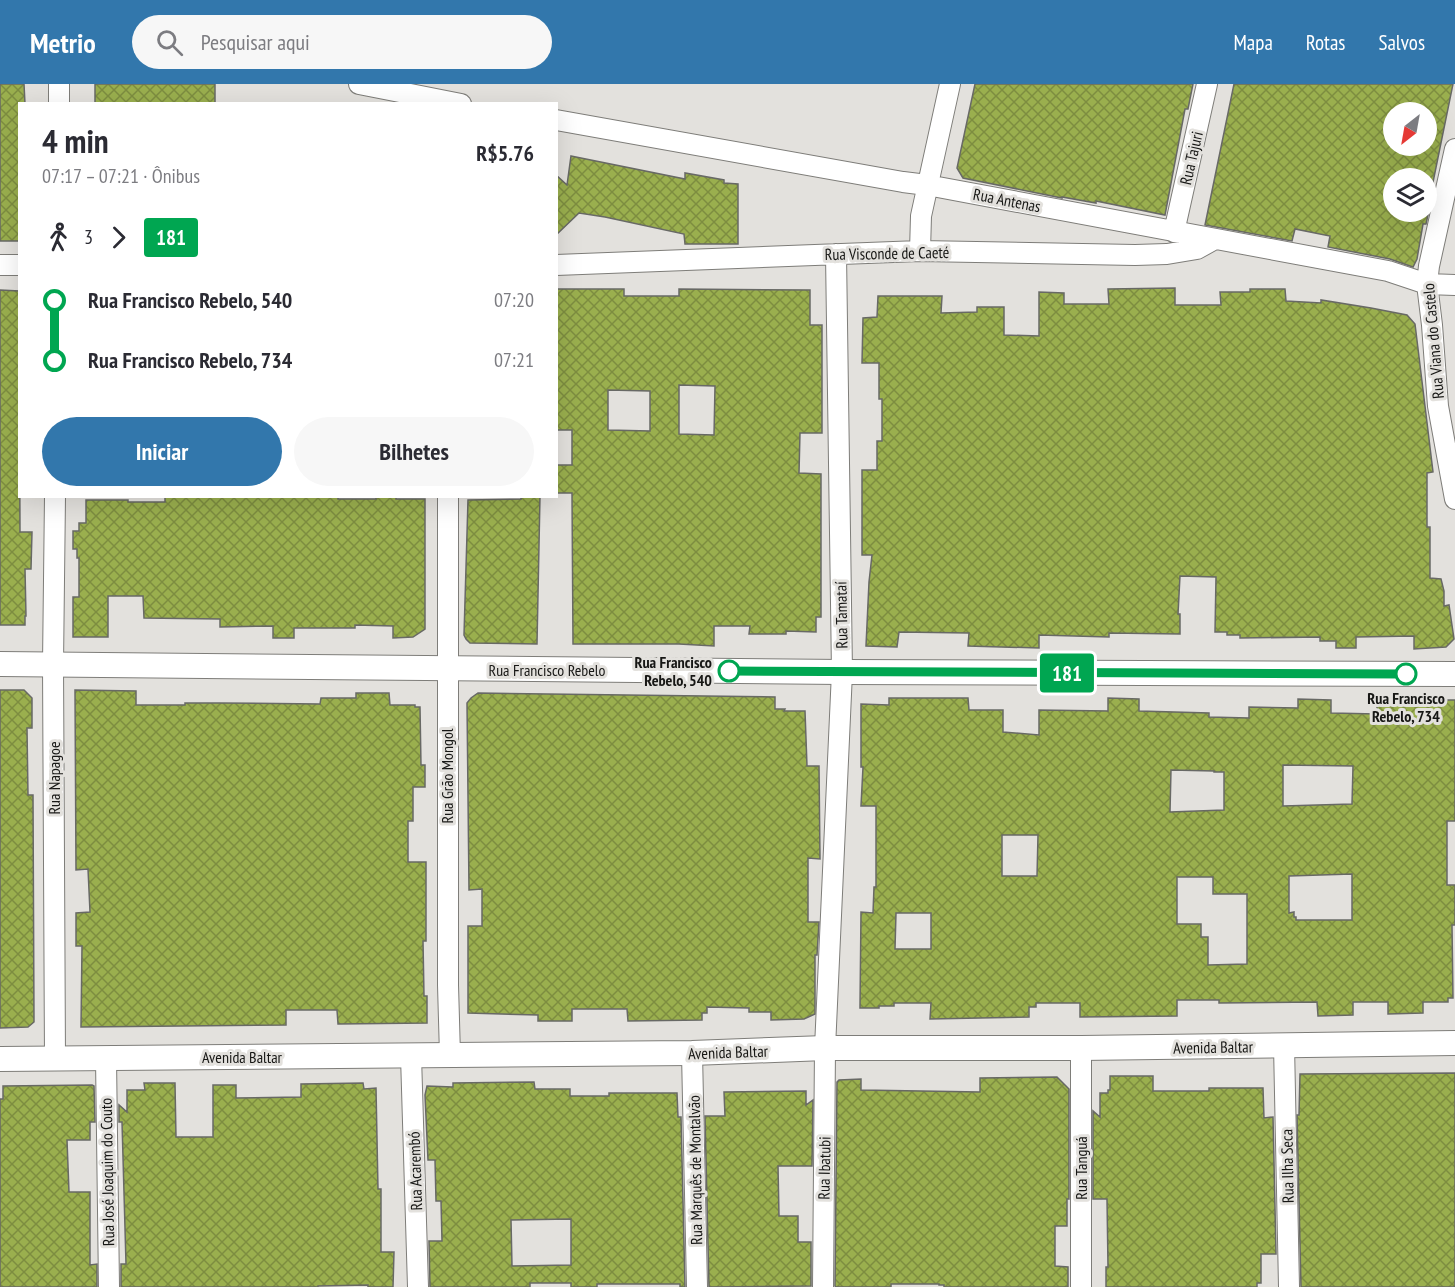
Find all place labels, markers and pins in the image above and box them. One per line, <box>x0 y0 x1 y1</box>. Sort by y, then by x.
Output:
place label: Rua Francisco Rebelo, 540 <box>634 652 712 690</box>
marker: Rua Francisco Rebelo, 540 <box>718 660 740 682</box>
marker: Rua Francisco Rebelo, 734 <box>1395 663 1417 685</box>
place label: Rua Francisco Rebelo, 734 <box>1367 688 1445 726</box>

